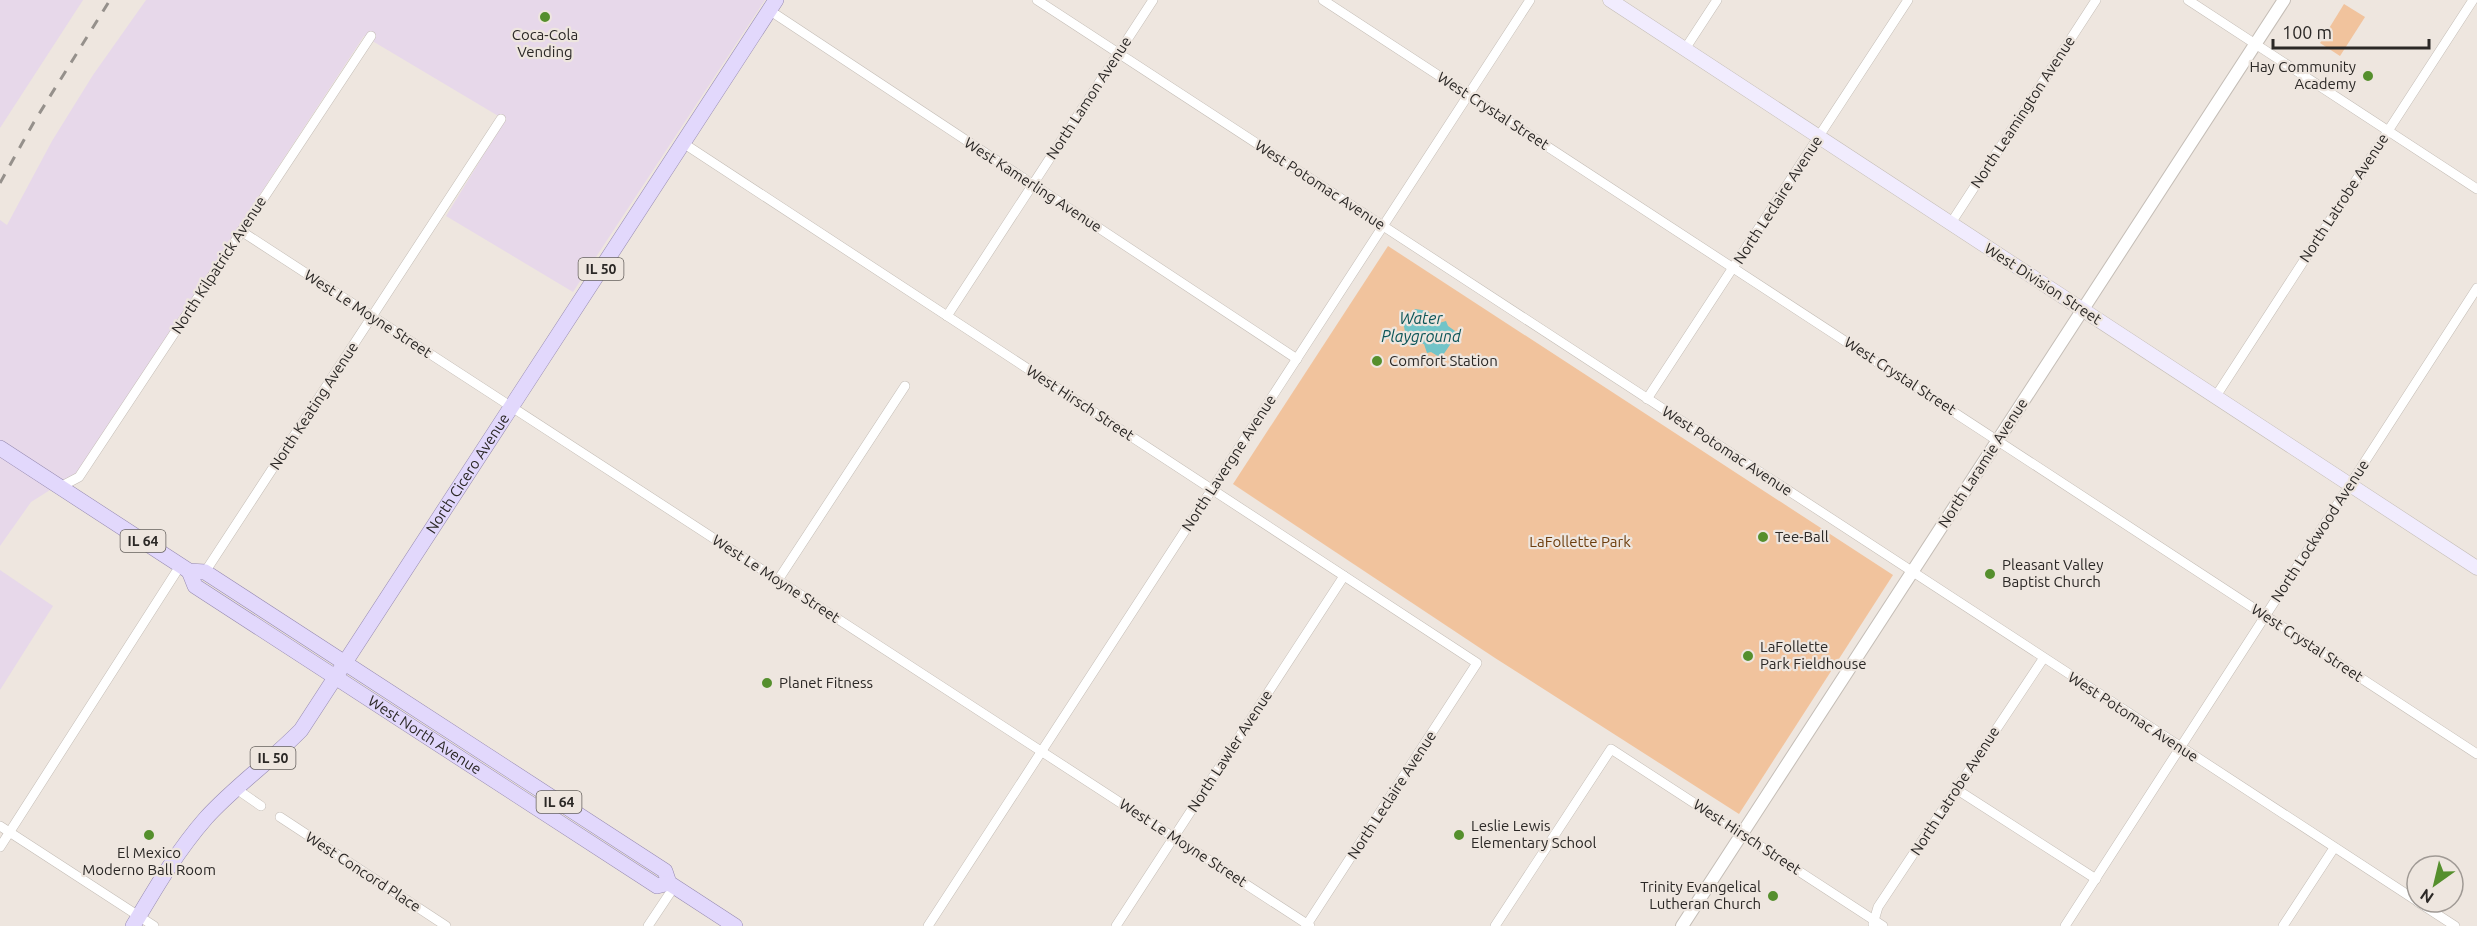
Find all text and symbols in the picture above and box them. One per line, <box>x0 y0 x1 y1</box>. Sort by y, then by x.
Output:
marker: Coca-Cola Vending <box>538 10 552 24</box>
scale bar <box>2273 12 2429 50</box>
text: 100 m <box>2282 22 2332 42</box>
place label: Coca-Cola Vending <box>512 26 578 60</box>
street label: North Lamon Avenue <box>1043 33 1135 162</box>
street label: North Leamington Avenue <box>1967 33 2078 191</box>
place label: Hay Community Academy <box>2249 58 2356 92</box>
street label: West Crystal Street <box>1434 68 1552 153</box>
marker: Hay Community Academy <box>2361 69 2375 83</box>
street label: North Latrobe Avenue <box>2296 130 2392 265</box>
street label: North Leclaire Avenue <box>1730 133 1825 267</box>
street label: West Kamerling Avenue <box>961 134 1105 235</box>
street label: West Potomac Avenue <box>1252 136 1388 233</box>
street label: North Kilpatrick Avenue <box>168 193 269 337</box>
street label: West Division Street <box>1982 239 2105 328</box>
road number: IL 50 <box>578 258 624 280</box>
street label: West Le Moyne Street <box>301 266 435 361</box>
water label: Water Playground <box>1381 309 1462 345</box>
street label: West Crystal Street <box>1841 333 1959 418</box>
street label: North Keating Avenue <box>266 339 361 473</box>
place label: Comfort Station <box>1389 352 1498 369</box>
marker: Comfort Station <box>1370 354 1384 368</box>
street label: West Hirsch Street <box>1023 361 1137 444</box>
street label: North Lavergne Avenue <box>1178 391 1279 534</box>
street label: North Laramie Avenue <box>1934 395 2031 531</box>
street label: West Potomac Avenue <box>1659 402 1795 499</box>
street label: North Cicero Avenue <box>422 410 513 536</box>
street label: North Lockwood Avenue <box>2267 456 2372 605</box>
place label: Tee-Ball <box>1775 528 1829 545</box>
road number: IL 64 <box>120 530 166 552</box>
marker: Tee-Ball <box>1756 530 1770 544</box>
street label: West Le Moyne Street <box>709 531 843 626</box>
park label: LaFollette Park <box>1529 533 1631 550</box>
place label: Pleasant Valley Baptist Church <box>2002 556 2103 590</box>
marker: Pleasant Valley Baptist Church <box>1983 567 1997 581</box>
street label: West Crystal Street <box>2248 600 2366 685</box>
place label: LaFollette Park Fieldhouse <box>1760 638 1866 672</box>
marker: LaFollette Park Fieldhouse <box>1741 649 1755 663</box>
street label: West Potomac Avenue <box>2065 668 2201 765</box>
place label: Planet Fitness <box>779 674 873 691</box>
marker: Planet Fitness <box>760 676 774 690</box>
street label: North Lawler Avenue <box>1184 687 1275 815</box>
street label: West North Avenue <box>365 692 485 778</box>
street label: North Latrobe Avenue <box>1907 723 2003 858</box>
street label: North Leclaire Avenue <box>1344 728 1439 862</box>
road number: IL 50 <box>250 747 296 769</box>
road number: IL 64 <box>536 791 582 813</box>
street label: West Le Moyne Street <box>1116 795 1250 890</box>
street label: West Hirsch Street <box>1690 795 1804 878</box>
place label: Leslie Lewis Elementary School <box>1471 817 1597 851</box>
marker: El Mexico Moderno Ball Room <box>142 828 156 842</box>
street label: West Concord Place <box>303 828 424 915</box>
marker: Leslie Lewis Elementary School <box>1452 828 1466 842</box>
place label: El Mexico Moderno Ball Room <box>82 844 216 878</box>
north arrow <box>2405 854 2465 914</box>
place label: Trinity Evangelical Lutheran Church <box>1640 878 1761 912</box>
text: N <box>2417 886 2437 907</box>
marker: Trinity Evangelical Lutheran Church <box>1766 889 1780 903</box>

